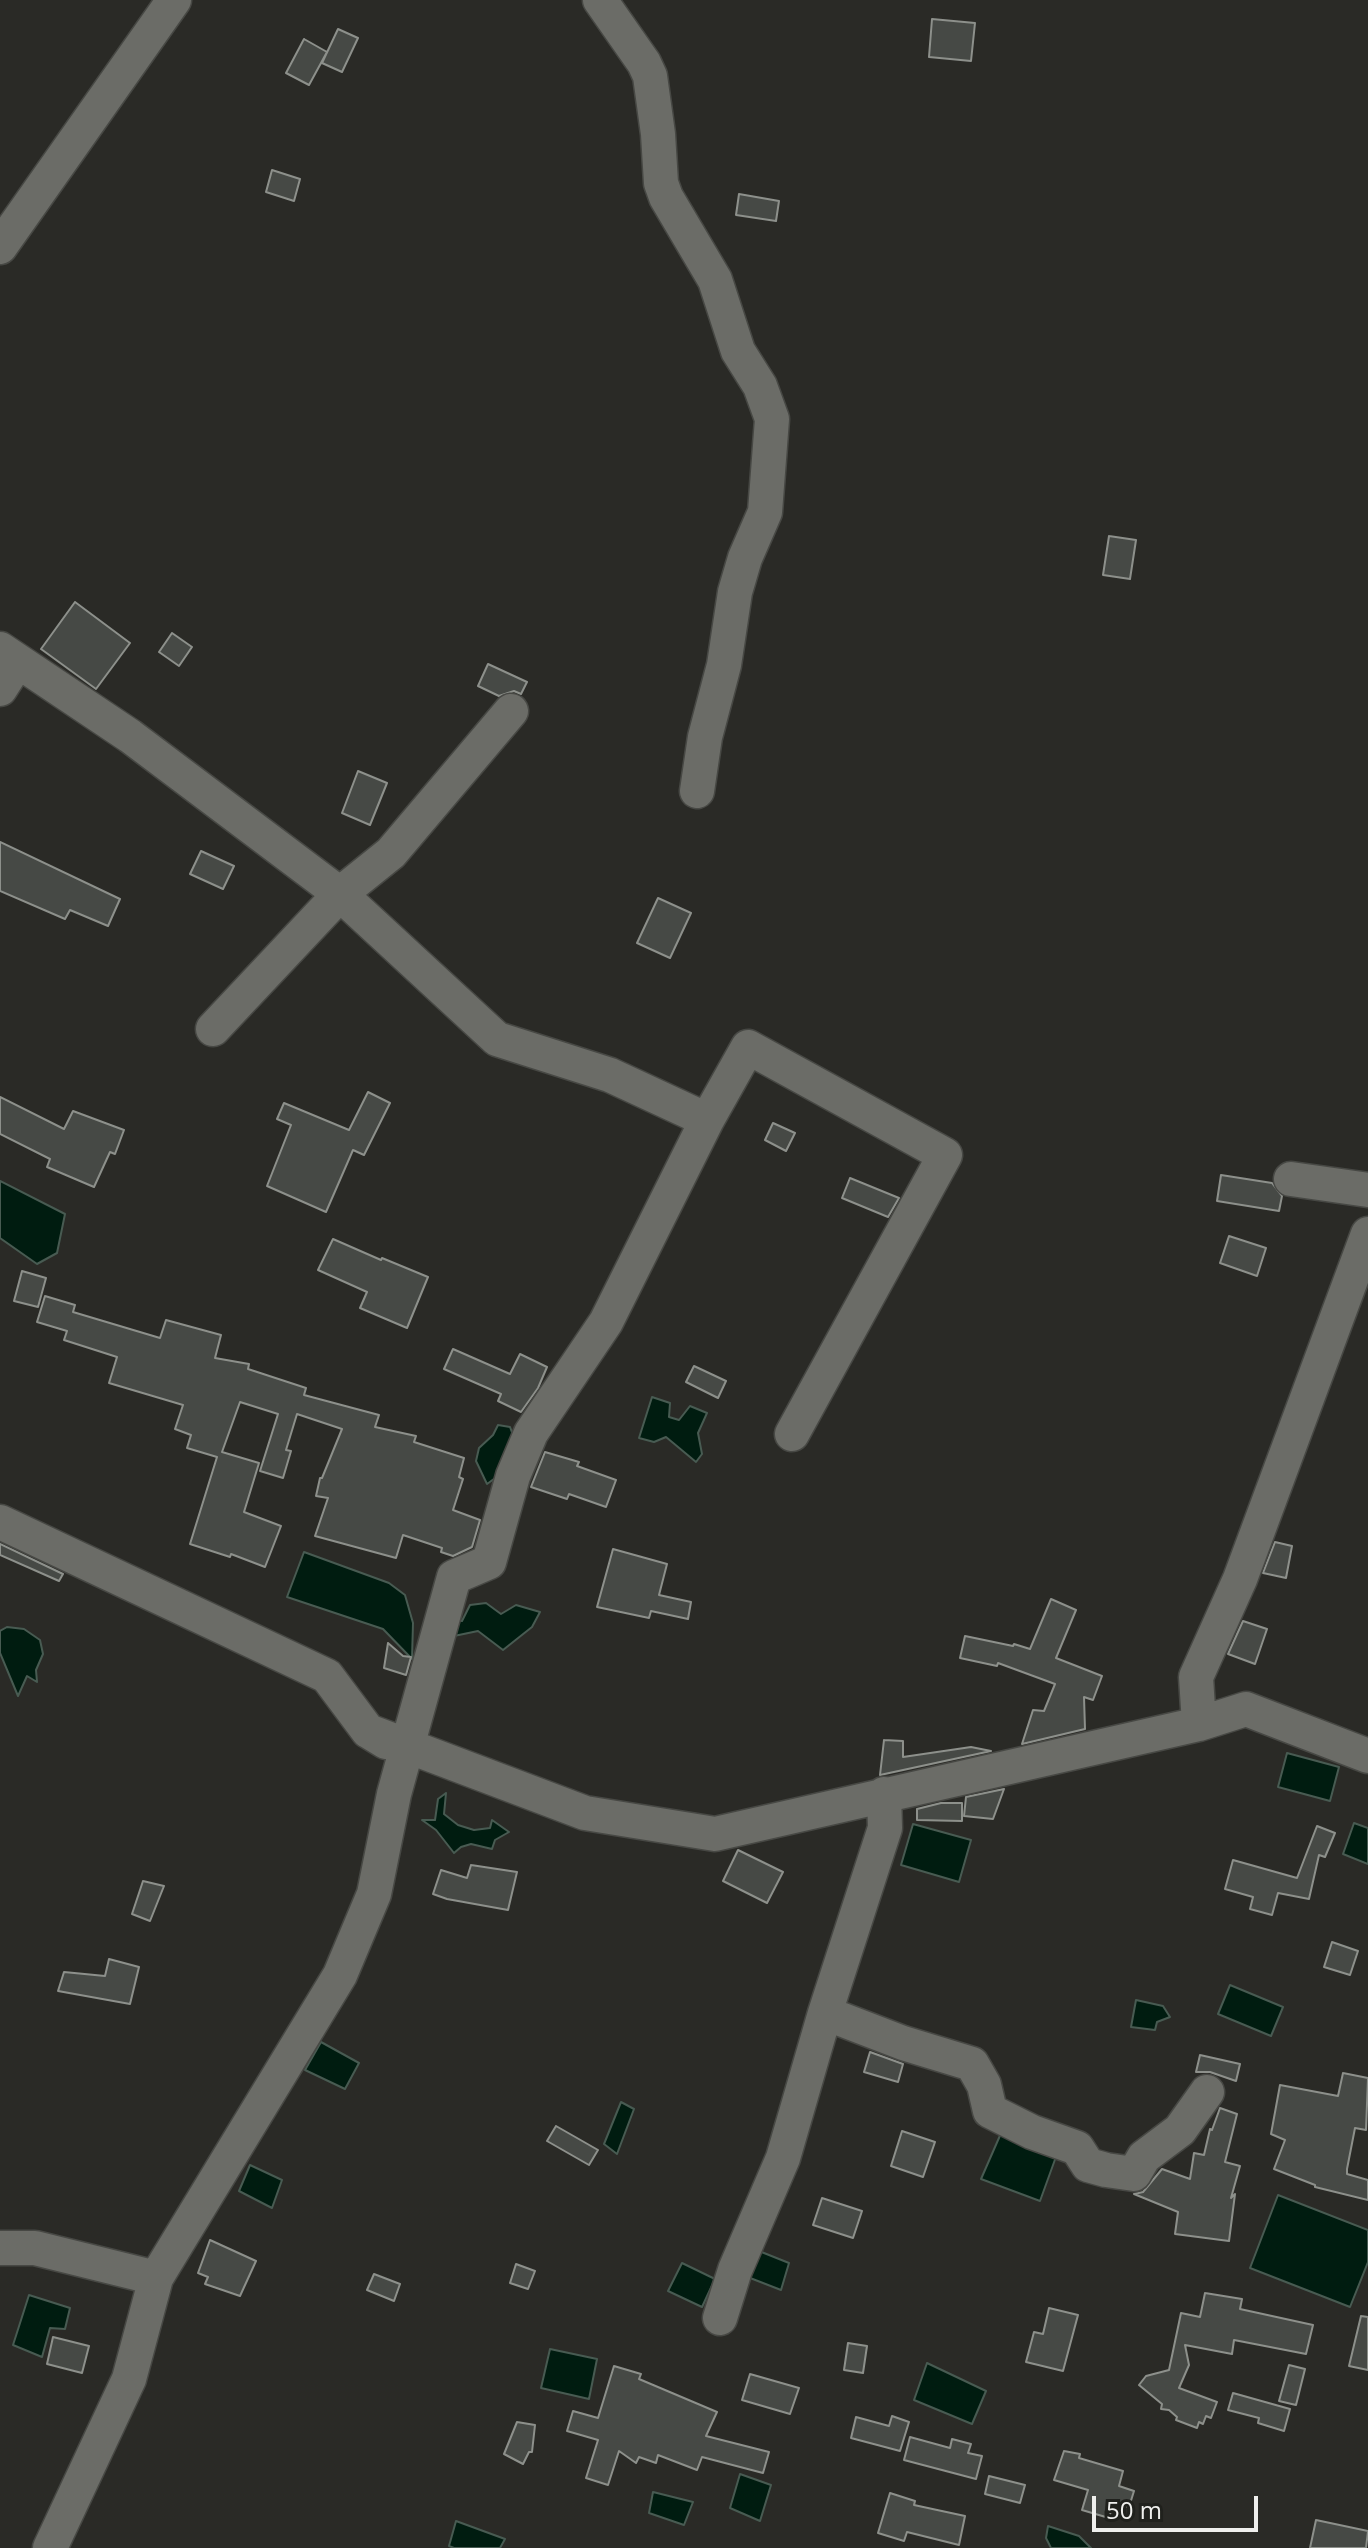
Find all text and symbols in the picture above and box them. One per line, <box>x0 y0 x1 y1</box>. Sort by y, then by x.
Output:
scale bar <box>1096 2480 1262 2530</box>
text: 50 m <box>1106 2493 1162 2526</box>

